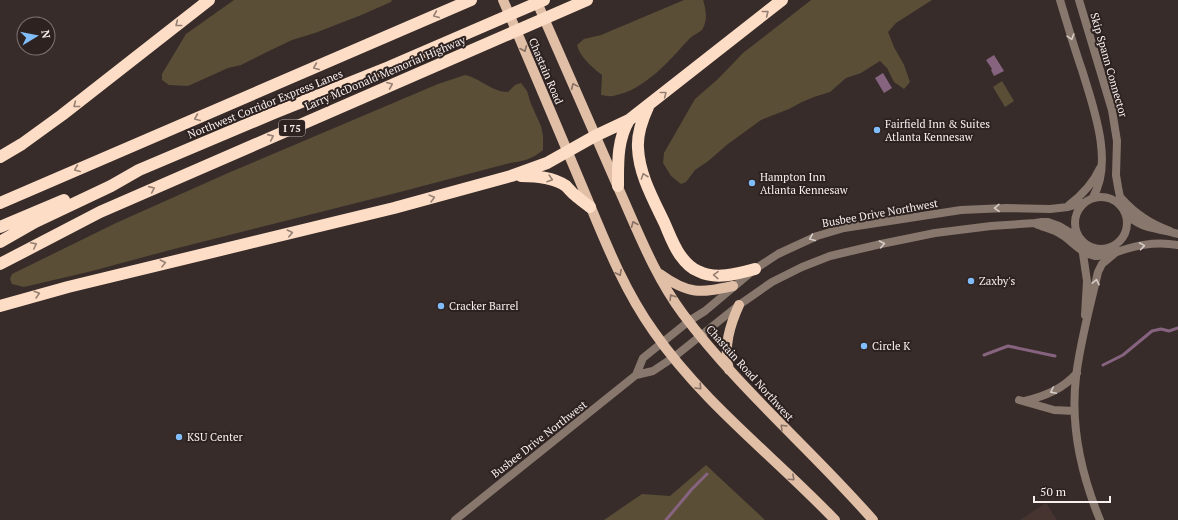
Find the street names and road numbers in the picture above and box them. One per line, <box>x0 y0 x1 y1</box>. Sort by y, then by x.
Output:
street label: Skip Spann Connector <box>1087 11 1131 120</box>
street label: Larry McDonald Memorial Highway <box>302 32 468 113</box>
street label: Chastain Road <box>526 36 566 106</box>
street label: Northwest Corridor Express Lanes <box>185 66 345 142</box>
road number: I 75 <box>279 120 305 136</box>
street label: Busbee Drive Northwest <box>821 196 939 230</box>
street label: Chastain Road Northwest <box>703 322 797 424</box>
street label: Busbee Drive Northwest <box>488 397 590 481</box>

